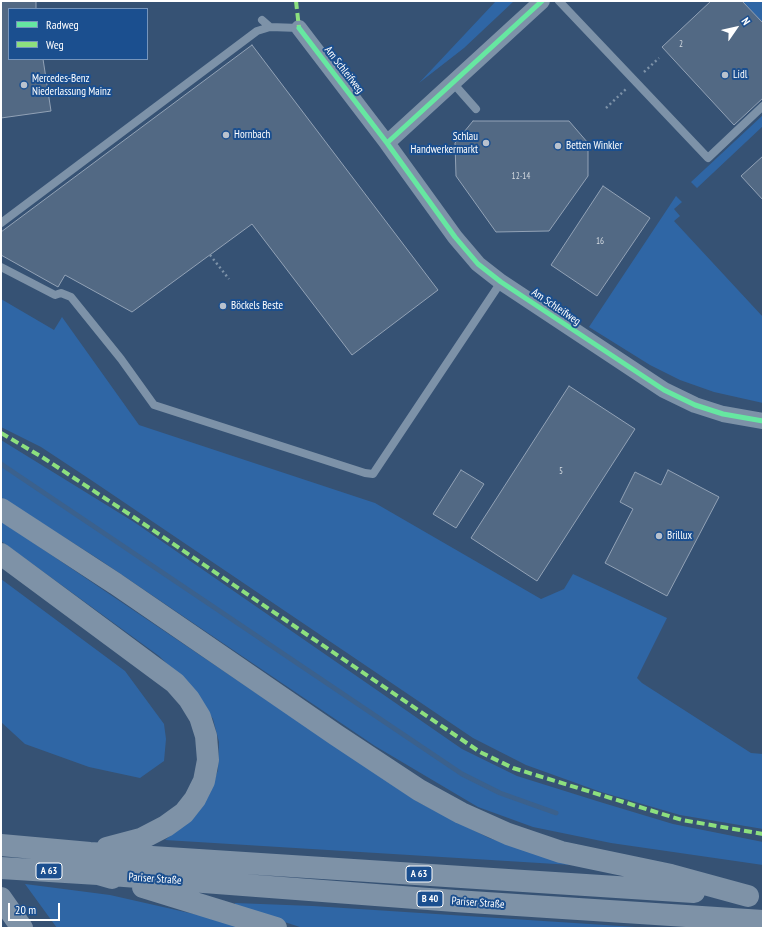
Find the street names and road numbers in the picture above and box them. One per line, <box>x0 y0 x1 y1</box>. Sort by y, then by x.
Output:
street label: Am Schleifweg <box>322 44 366 96</box>
street label: Am Schleifweg <box>529 286 583 328</box>
road number: A 63 <box>36 863 62 879</box>
road number: A 63 <box>406 866 432 882</box>
street label: Pariser Straße <box>128 871 182 887</box>
road number: B 40 <box>417 891 443 907</box>
street label: Pariser Straße <box>451 895 505 911</box>

